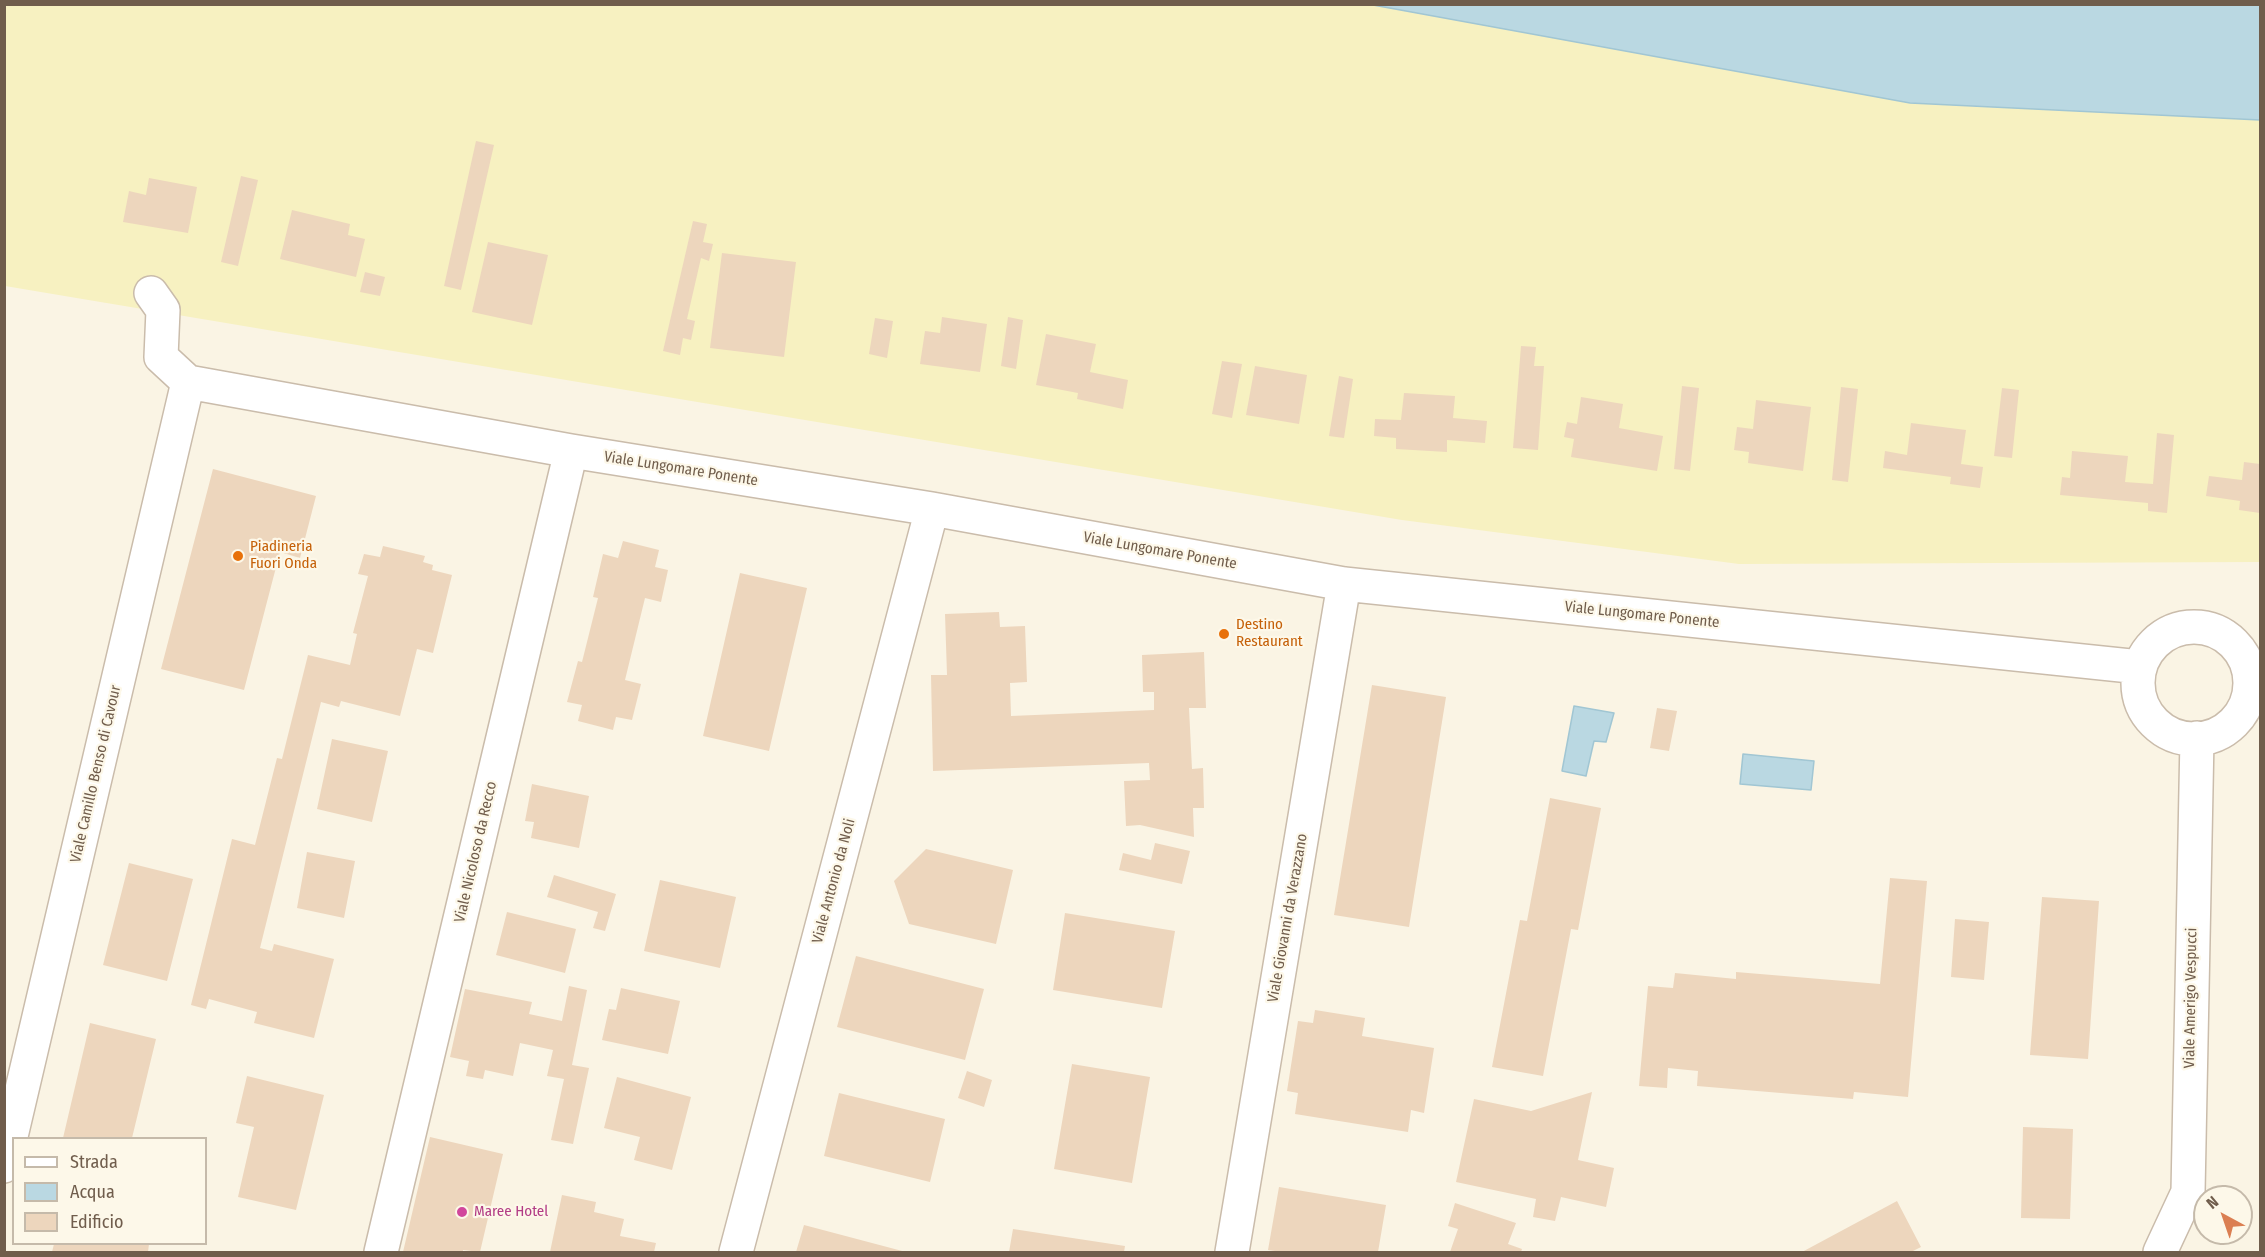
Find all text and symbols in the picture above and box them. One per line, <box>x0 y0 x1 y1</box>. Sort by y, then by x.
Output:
street label: Viale Lungomare Ponente <box>603 448 759 490</box>
street label: Viale Lungomare Ponente <box>1082 529 1238 573</box>
place label: Piadineria Fuori Onda <box>250 538 317 573</box>
marker: Piadineria Fuori Onda <box>231 549 245 563</box>
street label: Viale Lungomare Ponente <box>1564 598 1720 632</box>
place label: Destino Restaurant <box>1236 616 1303 651</box>
marker: Destino Restaurant <box>1217 627 1231 641</box>
street label: Viale Camillo Benso di Cavour <box>67 683 125 865</box>
street label: Viale Nicoloso da Recco <box>451 780 501 924</box>
street label: Viale Antonio da Noli <box>809 817 859 945</box>
street label: Viale Giovanni da Verazzano <box>1264 832 1312 1004</box>
street label: Viale Amerigo Vespucci <box>2181 927 2201 1069</box>
legend <box>12 1137 207 1245</box>
text: Strada <box>70 1151 118 1173</box>
text: Acqua <box>70 1181 115 1203</box>
north arrow <box>2193 1185 2253 1245</box>
text: N <box>2203 1192 2222 1213</box>
place label: Maree Hotel <box>474 1203 548 1221</box>
marker: Maree Hotel <box>455 1205 469 1219</box>
text: Edificio <box>70 1211 123 1233</box>

